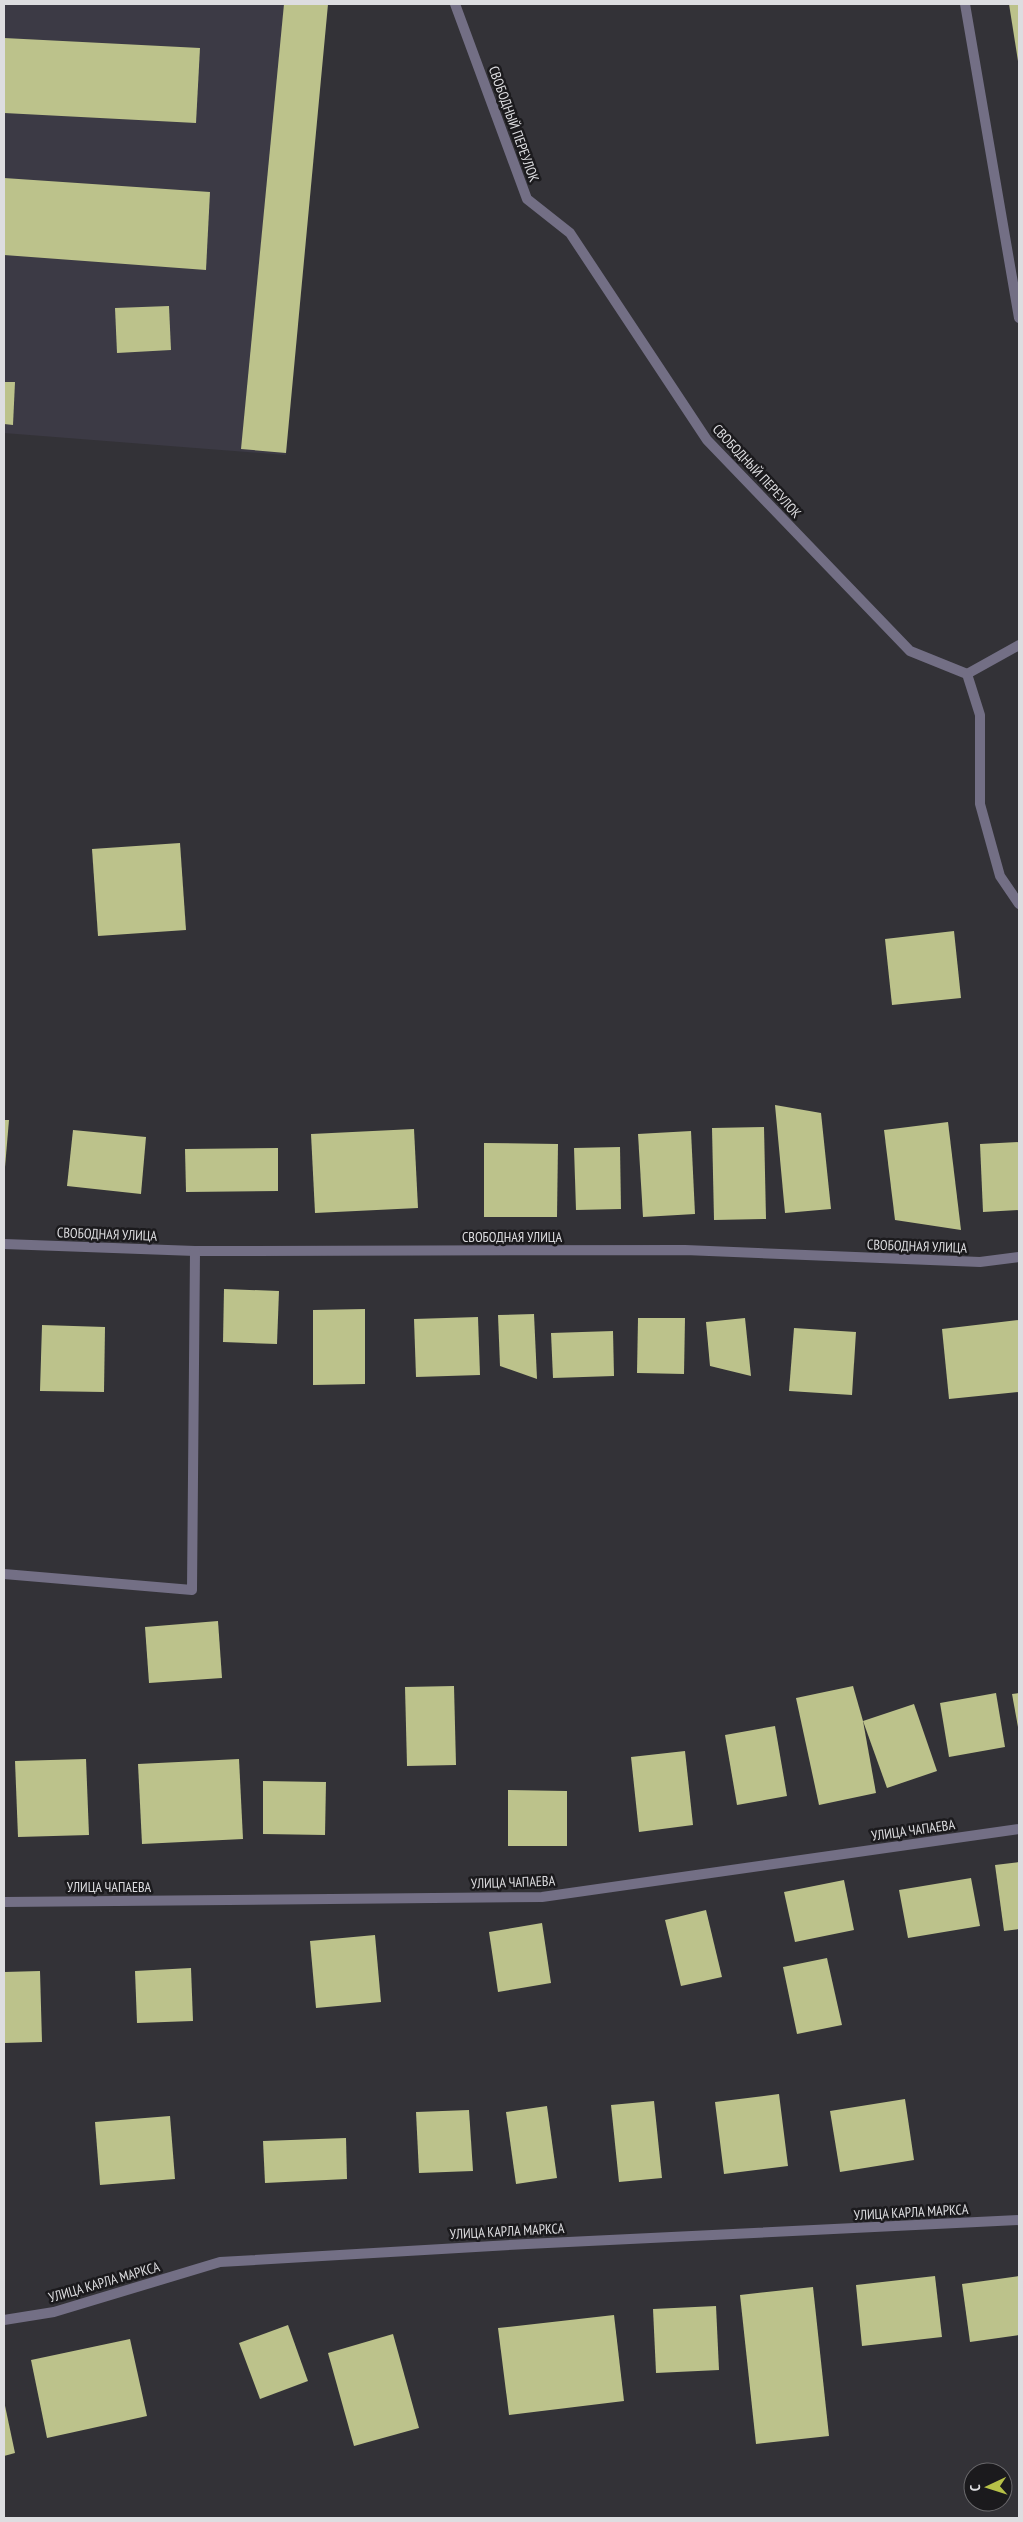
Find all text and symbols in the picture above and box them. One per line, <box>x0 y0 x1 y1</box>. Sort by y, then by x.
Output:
street label: СВОБОДНЫЙ ПЕРЕУЛОК <box>485 64 543 185</box>
street label: СВОБОДНЫЙ ПЕРЕУЛОК <box>709 420 805 522</box>
street label: СВОБОДНАЯ УЛИЦА <box>57 1223 158 1245</box>
street label: СВОБОДНАЯ УЛИЦА <box>462 1228 562 1246</box>
street label: СВОБОДНАЯ УЛИЦА <box>867 1235 968 1257</box>
street label: УЛИЦА ЧАПАЕВА <box>870 1815 956 1845</box>
street label: УЛИЦА ЧАПАЕВА <box>471 1872 556 1892</box>
street label: УЛИЦА ЧАПАЕВА <box>67 1878 152 1896</box>
street label: УЛИЦА КАРЛА МАРКСА <box>853 2200 969 2224</box>
street label: УЛИЦА КАРЛА МАРКСА <box>449 2219 565 2243</box>
street label: УЛИЦА КАРЛА МАРКСА <box>46 2257 162 2306</box>
north arrow <box>963 2462 1013 2512</box>
text: С <box>966 2483 984 2492</box>

